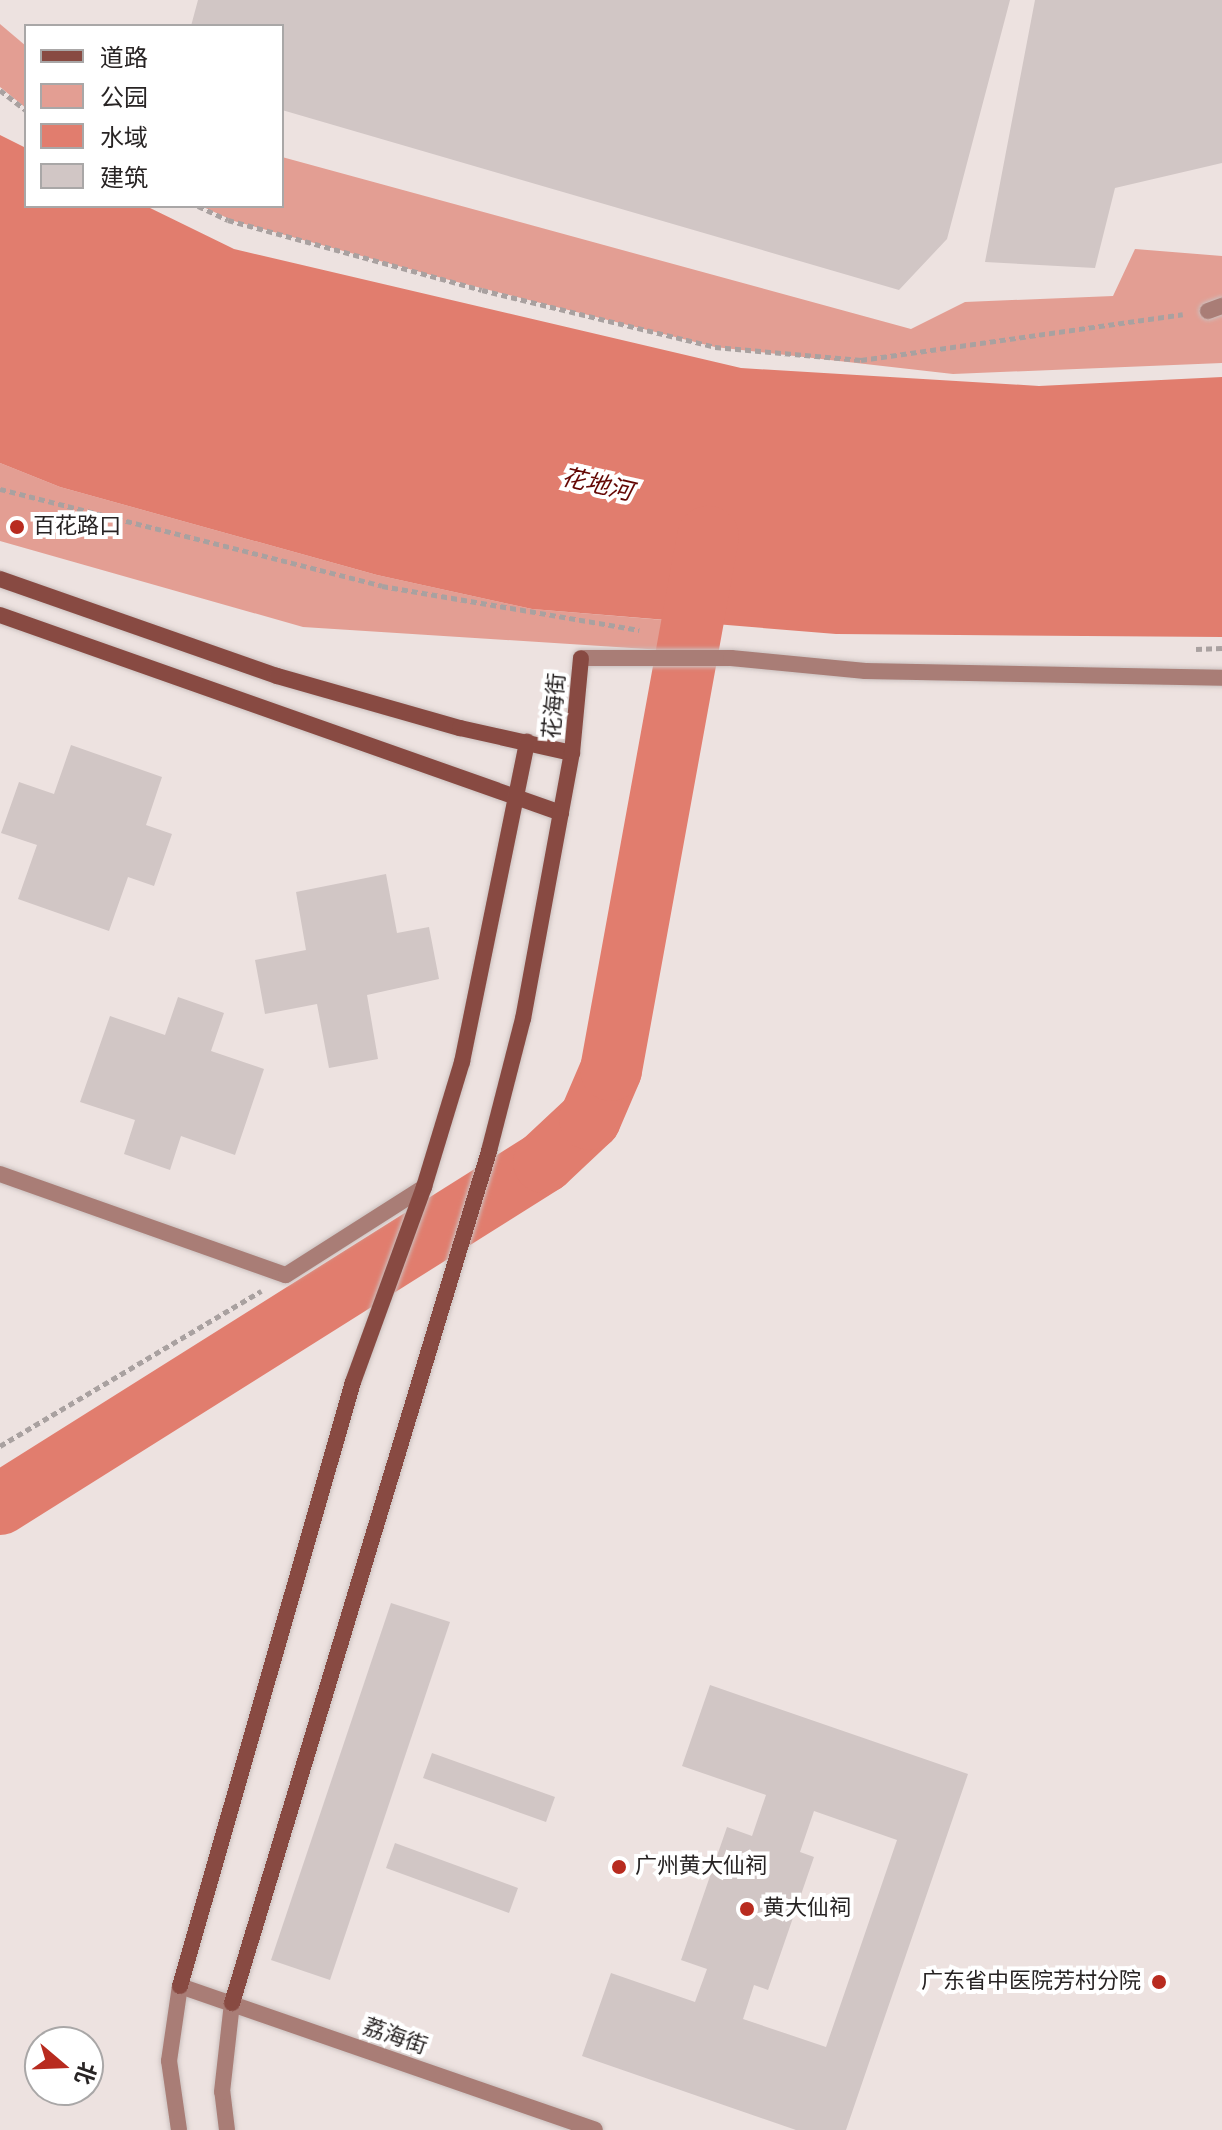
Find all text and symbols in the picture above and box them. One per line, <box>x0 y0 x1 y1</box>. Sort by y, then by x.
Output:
legend <box>24 24 284 208</box>
text: 道路 <box>100 42 148 74</box>
text: 公园 <box>100 82 148 114</box>
text: 水域 <box>100 122 148 154</box>
text: 建筑 <box>100 162 148 194</box>
water label: 花地河 <box>559 463 635 507</box>
place label: 百花路口 <box>33 514 121 540</box>
marker: 百花路口 <box>8 518 26 536</box>
street label: 花海街 <box>539 672 571 740</box>
place label: 广州黄大仙祠 <box>635 1854 767 1880</box>
marker: 广州黄大仙祠 <box>610 1858 628 1876</box>
place label: 黄大仙祠 <box>763 1896 851 1922</box>
marker: 黄大仙祠 <box>738 1900 756 1918</box>
place label: 广东省中医院芳村分院 <box>921 1969 1141 1995</box>
marker: 广东省中医院芳村分院 <box>1148 1971 1170 1993</box>
street label: 荔海街 <box>360 2014 430 2060</box>
north arrow <box>24 2026 104 2106</box>
text: 北 <box>67 2058 103 2088</box>

